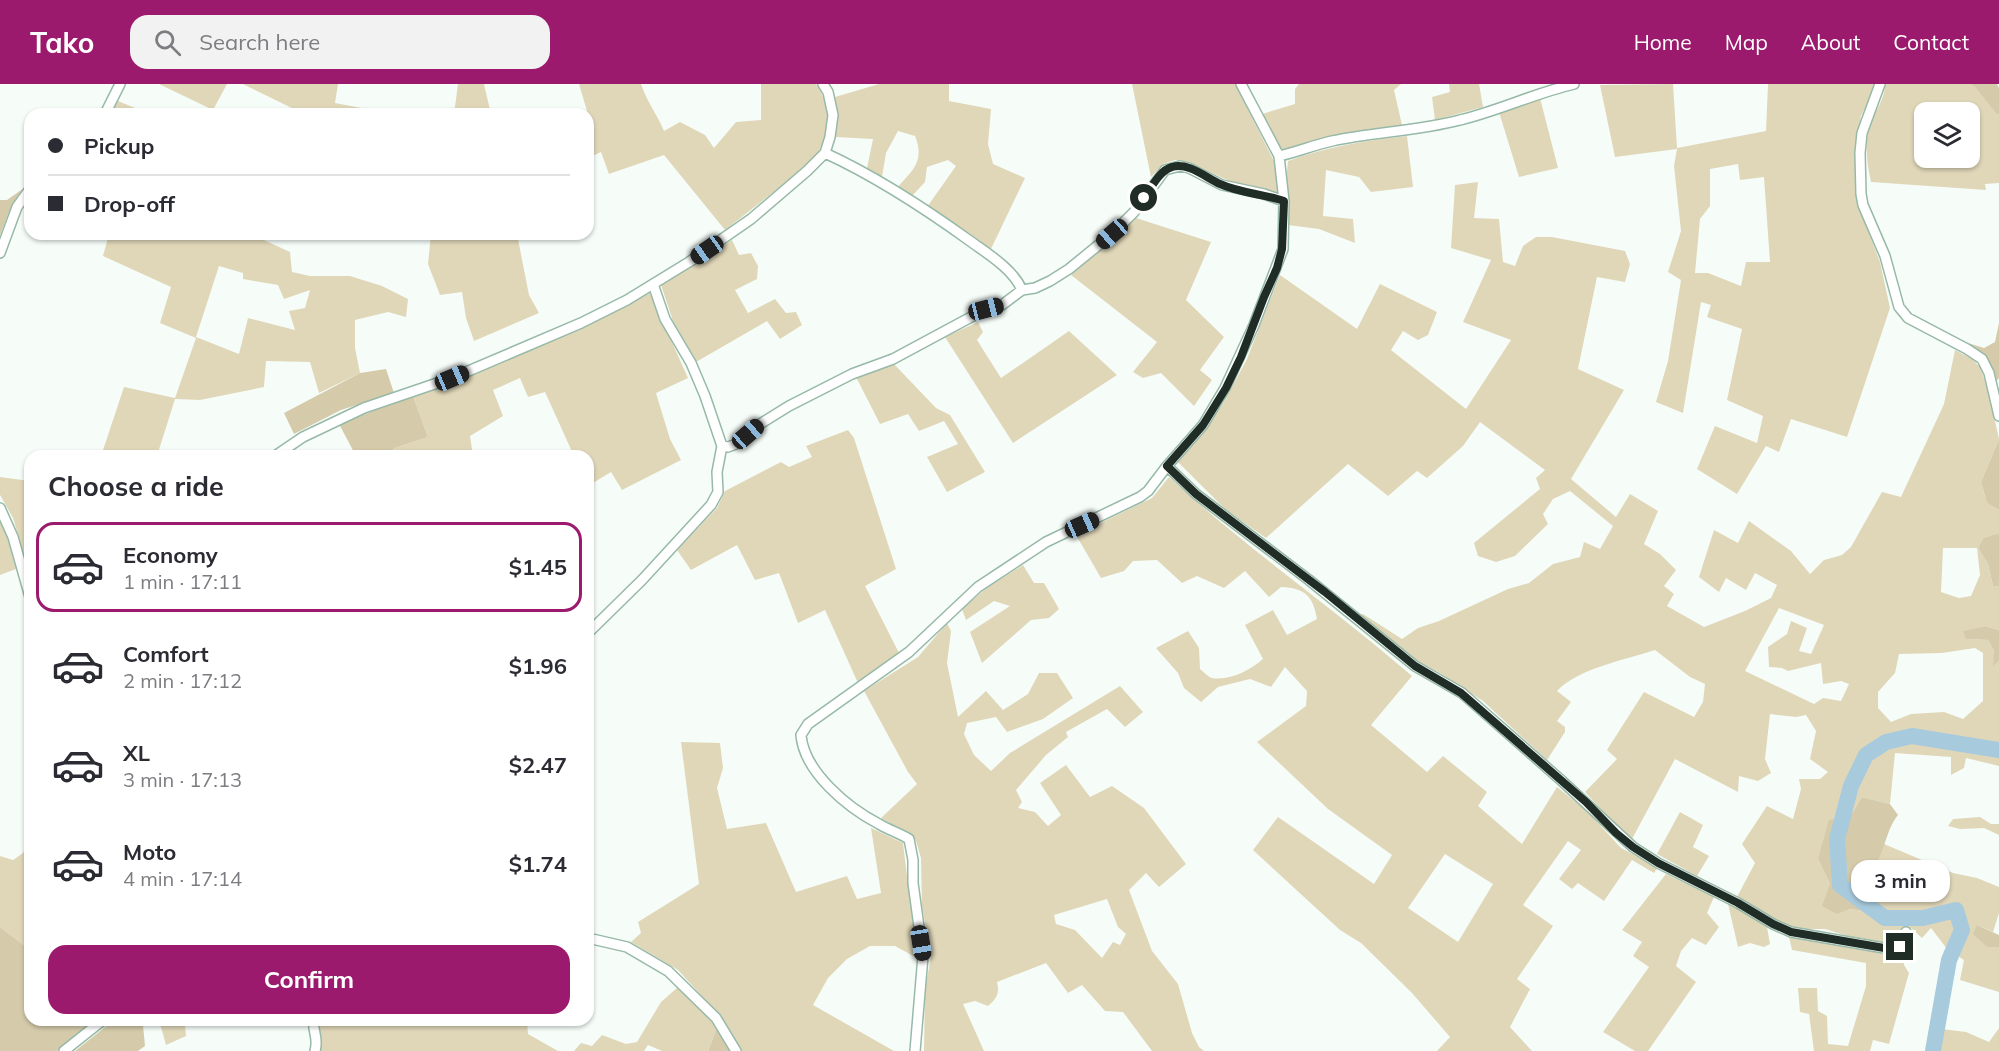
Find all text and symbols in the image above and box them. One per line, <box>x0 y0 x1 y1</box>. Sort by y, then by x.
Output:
search box <box>130 15 550 69</box>
text: Tako <box>30 25 94 60</box>
icon: search <box>151 26 184 59</box>
text: Search here <box>199 28 320 56</box>
text: Home <box>1634 29 1692 55</box>
text: Map <box>1725 29 1768 55</box>
text: About <box>1801 29 1860 55</box>
text: Contact <box>1893 29 1969 55</box>
map controls <box>1914 102 1980 168</box>
button: layers <box>1914 102 1980 168</box>
text: Pickup <box>84 132 154 160</box>
route start <box>1130 184 1157 211</box>
text: Drop-off <box>84 190 175 218</box>
car <box>1093 215 1131 253</box>
car <box>687 232 727 268</box>
car <box>966 296 1006 322</box>
car <box>432 363 472 393</box>
car <box>729 415 767 453</box>
text: Choose a ride <box>48 469 224 503</box>
car <box>1062 509 1102 541</box>
icon: car <box>51 540 105 594</box>
text: Economy <box>123 541 218 569</box>
text: $1.45 <box>509 553 567 581</box>
text: 1 min · 17:11 <box>123 569 242 594</box>
icon: car <box>51 639 105 693</box>
text: Comfort <box>123 640 209 668</box>
text: $1.96 <box>509 652 567 680</box>
text: 2 min · 17:12 <box>123 668 242 693</box>
icon: car <box>51 738 105 792</box>
text: XL <box>123 739 150 767</box>
text: $2.47 <box>509 751 567 779</box>
text: 3 min · 17:13 <box>123 767 242 792</box>
icon: car <box>51 837 105 891</box>
text: Moto <box>123 838 176 866</box>
text: $1.74 <box>509 850 567 878</box>
callout: 3 min <box>1850 860 1950 902</box>
text: 4 min · 17:14 <box>123 866 242 891</box>
text: 3 min <box>1874 868 1927 893</box>
car <box>909 924 933 962</box>
route end <box>1886 933 1913 960</box>
button: Confirm <box>48 945 570 1014</box>

